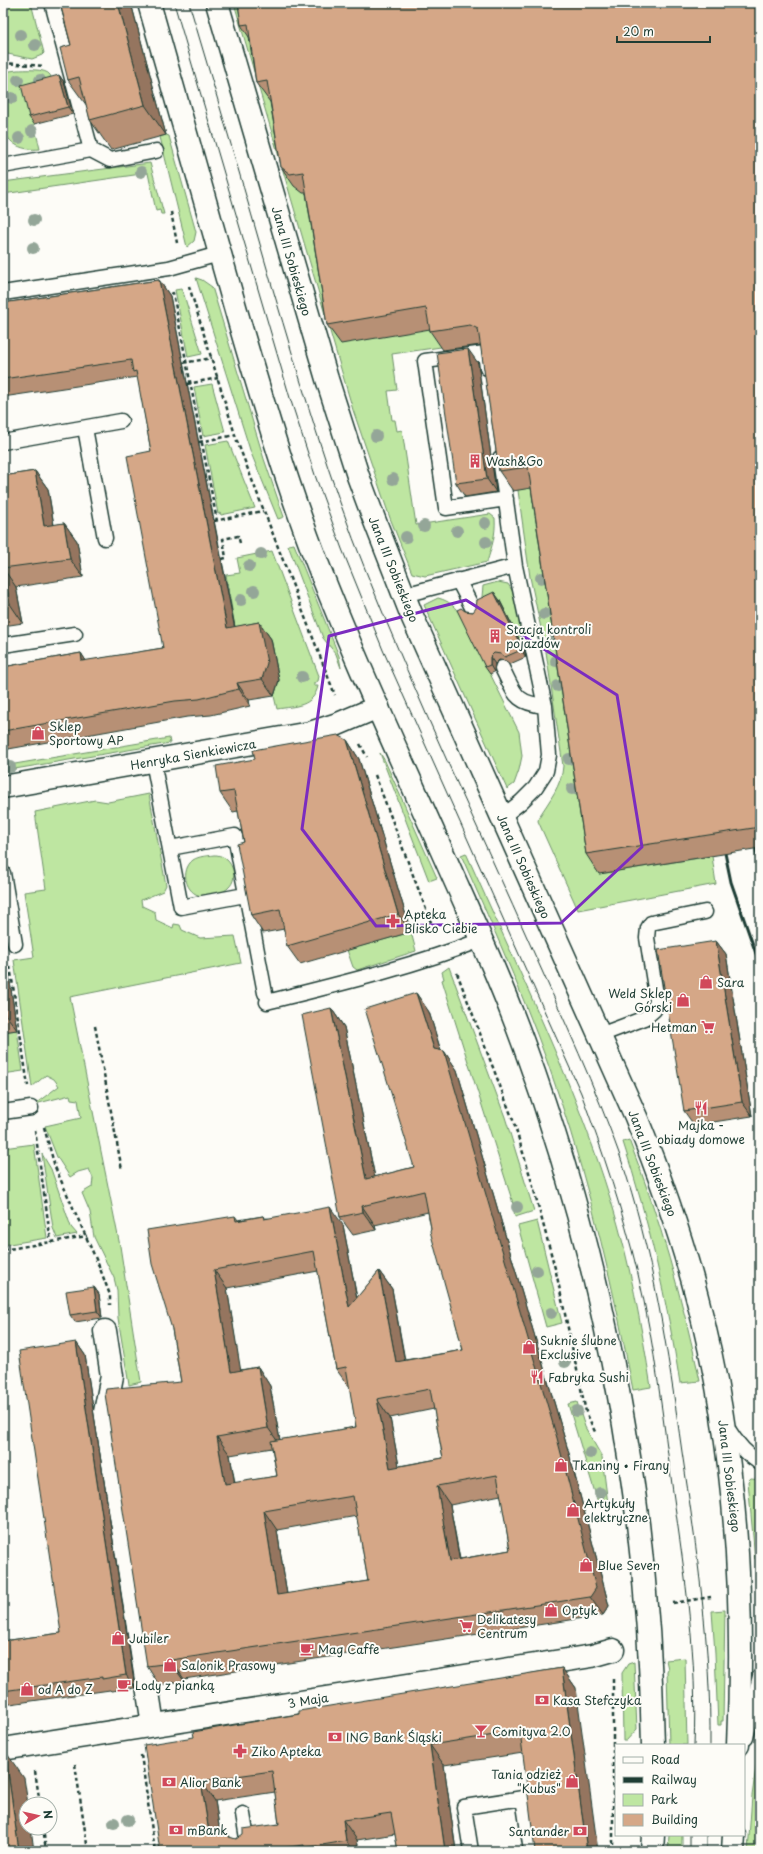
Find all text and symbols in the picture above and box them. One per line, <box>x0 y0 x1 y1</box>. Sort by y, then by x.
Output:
scale bar <box>617 18 710 44</box>
text: 20 m <box>623 22 654 40</box>
street label: Jana III Sobieskiego <box>268 204 316 318</box>
place label: Wash&Go <box>486 452 543 470</box>
building icon: Wash&Go <box>467 453 483 469</box>
street label: Jana III Sobieskiego <box>364 513 424 625</box>
place label: Stacja kontroli pojazdów <box>506 620 591 652</box>
building icon: Stacja kontroli pojazdów <box>487 628 503 644</box>
place label: Sklep Sportowy AP <box>49 717 124 749</box>
shop icon: Sklep Sportowy AP <box>30 725 46 741</box>
street label: Henryka Sienkiewicza <box>129 734 258 774</box>
street label: Jana III Sobieskiego <box>493 811 555 921</box>
place label: Apteka Blisko Ciebie <box>404 905 478 937</box>
pharmacy icon: Apteka Blisko Ciebie <box>385 913 401 929</box>
place label: Sara <box>717 973 745 991</box>
shop icon: Sara <box>698 974 714 990</box>
place label: Weld Sklep Górski <box>608 984 672 1016</box>
shop icon: Weld Sklep Górski <box>675 992 691 1008</box>
place label: Hetman <box>651 1018 697 1036</box>
supermarket icon: Hetman <box>700 1019 716 1035</box>
restaurant icon: Majka - obiady domowe <box>693 1100 709 1116</box>
street label: Jana III Sobieskiego <box>624 1107 682 1219</box>
place label: Majka - obiady domowe <box>657 1116 745 1148</box>
place label: Suknie ślubne Exclusive <box>540 1331 617 1363</box>
shop icon: Suknie ślubne Exclusive <box>521 1339 537 1355</box>
place label: Fabryka Sushi <box>548 1368 629 1386</box>
restaurant icon: Fabryka Sushi <box>529 1369 545 1385</box>
street label: Jana III Sobieskiego <box>714 1419 746 1533</box>
place label: Tkaniny • Firany <box>572 1456 670 1474</box>
shop icon: Tkaniny • Firany <box>553 1457 569 1473</box>
place label: Artykuły elektryczne <box>584 1494 649 1526</box>
shop icon: Artykuły elektryczne <box>565 1502 581 1518</box>
place label: Blue Seven <box>597 1556 660 1574</box>
shop icon: Blue Seven <box>578 1557 594 1573</box>
place label: Optyk <box>562 1601 598 1619</box>
shop icon: Optyk <box>543 1602 559 1618</box>
place label: Delikatesy Centrum <box>477 1610 536 1642</box>
supermarket icon: Delikatesy Centrum <box>458 1618 474 1634</box>
place label: Jubiler <box>129 1629 169 1647</box>
shop icon: Jubiler <box>110 1630 126 1646</box>
place label: Mag Caffe <box>318 1640 379 1658</box>
cafe icon: Mag Caffe <box>299 1641 315 1657</box>
place label: Salonik Prasowy <box>181 1656 276 1674</box>
shop icon: Salonik Prasowy <box>162 1657 178 1673</box>
place label: Lody z pianką <box>135 1676 215 1694</box>
cafe icon: Lody z pianką <box>116 1677 132 1693</box>
place label: od A do Z <box>38 1680 93 1698</box>
shop icon: od A do Z <box>19 1681 35 1697</box>
street label: 3 Maja <box>286 1688 330 1712</box>
place label: Kasa Stefczyka <box>553 1691 642 1709</box>
bank icon: Kasa Stefczyka <box>534 1692 550 1708</box>
place label: Comityva 2.0 <box>492 1722 571 1740</box>
bar icon: Comityva 2.0 <box>473 1723 489 1739</box>
place label: ING Bank Śląski <box>346 1728 442 1746</box>
bank icon: ING Bank Śląski <box>327 1729 343 1745</box>
place label: Ziko Apteka <box>251 1742 322 1760</box>
pharmacy icon: Ziko Apteka <box>232 1743 248 1759</box>
legend <box>615 1744 745 1836</box>
text: Road <box>651 1750 680 1768</box>
place label: Tania odzież "Kubus" <box>491 1765 561 1797</box>
text: Railway <box>651 1770 697 1788</box>
place label: Alior Bank <box>180 1773 241 1791</box>
shop icon: Tania odzież "Kubus" <box>564 1773 580 1789</box>
bank icon: Alior Bank <box>161 1774 177 1790</box>
text: Park <box>651 1790 678 1808</box>
north arrow <box>18 1796 58 1836</box>
text: N <box>39 1809 57 1820</box>
text: Building <box>651 1810 698 1828</box>
place label: mBank <box>187 1821 228 1839</box>
bank icon: mBank <box>168 1822 184 1838</box>
place label: Santander <box>508 1822 570 1840</box>
bank icon: Santander <box>572 1823 588 1839</box>

